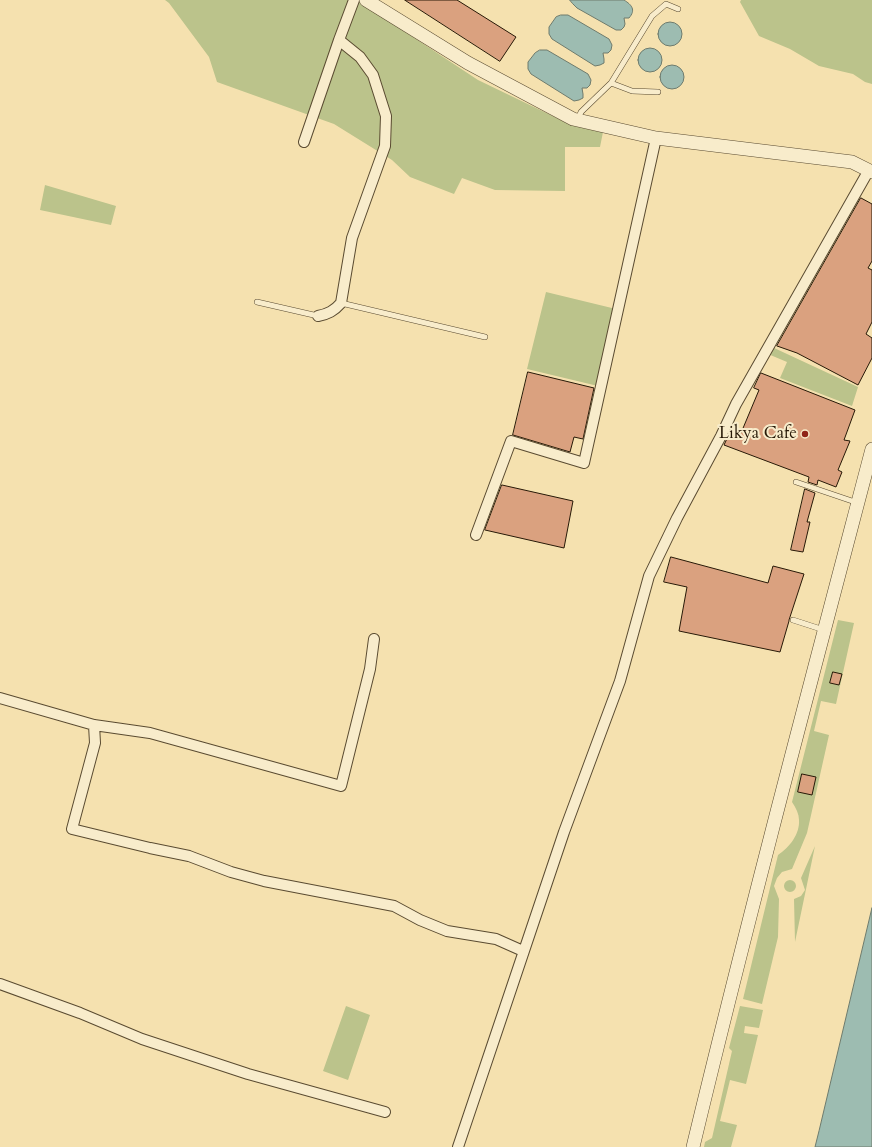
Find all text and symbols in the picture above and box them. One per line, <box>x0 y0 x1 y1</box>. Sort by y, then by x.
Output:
place label: Likya Cafe <box>719 424 797 444</box>
marker: Likya Cafe <box>800 429 810 439</box>

